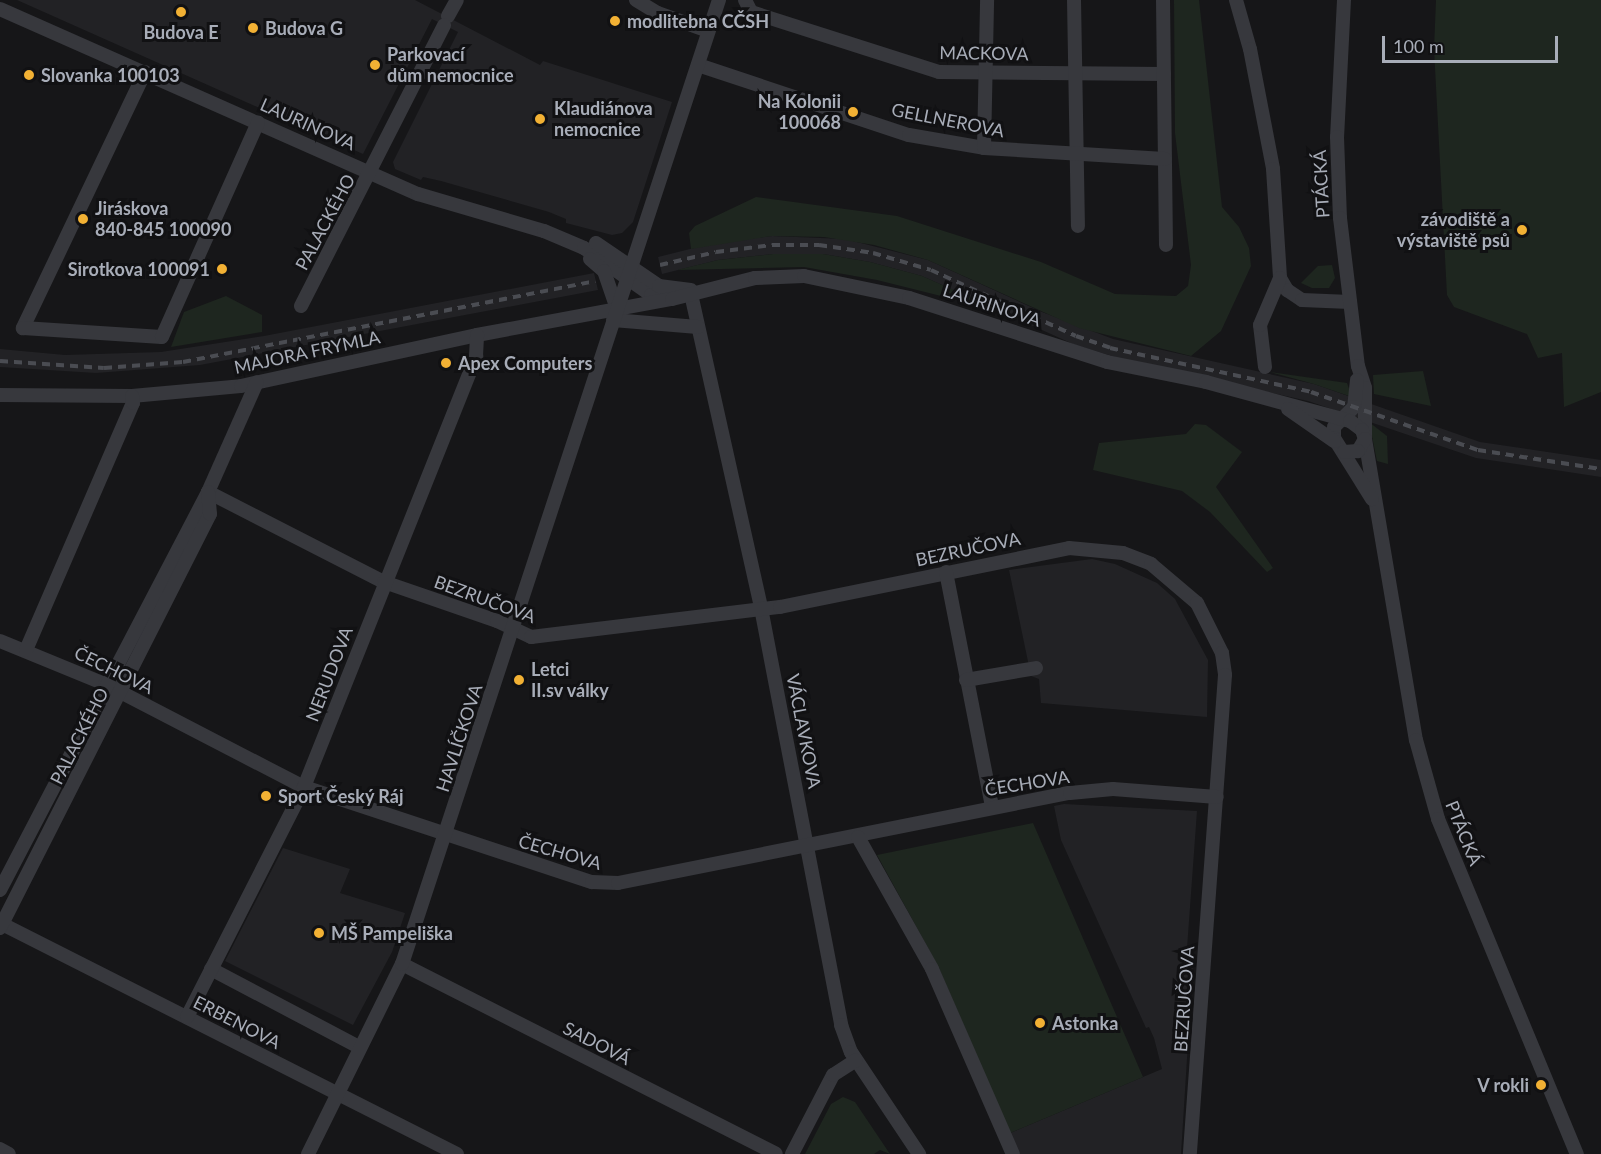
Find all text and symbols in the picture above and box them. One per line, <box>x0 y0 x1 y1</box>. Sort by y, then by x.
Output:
marker: Budova E <box>174 5 188 19</box>
place label: modlitebna CČSH <box>627 10 769 32</box>
marker: modlitebna CČSH <box>608 14 622 28</box>
place label: Budova G <box>265 17 343 39</box>
place label: Budova E <box>143 21 219 43</box>
marker: Budova G <box>246 21 260 35</box>
scale bar <box>1385 24 1560 62</box>
text: 100 m <box>1393 35 1444 57</box>
street label: MACKOVA <box>939 41 1029 65</box>
place label: Parkovací dům nemocnice <box>387 44 514 86</box>
marker: Parkovací dům nemocnice <box>368 58 382 72</box>
place label: Slovanka 100103 <box>41 64 180 86</box>
marker: Slovanka 100103 <box>22 68 36 82</box>
place label: Na Kolonii 100068 <box>758 91 841 134</box>
street label: LAURINOVA <box>257 93 359 155</box>
place label: Klaudiánova nemocnice <box>554 98 653 140</box>
street label: GELLNEROVA <box>890 98 1006 142</box>
marker: Na Kolonii 100068 <box>846 105 860 119</box>
marker: Klaudiánova nemocnice <box>531 110 549 128</box>
street label: PTÁCKÁ <box>1308 149 1334 219</box>
street label: PALACKÉHO <box>291 170 359 274</box>
place label: Jiráskova 840-845 100090 <box>95 198 231 240</box>
place label: závodiště a výstaviště psů <box>1397 209 1510 252</box>
marker: Jiráskova 840-845 100090 <box>76 212 90 226</box>
marker: závodiště a výstaviště psů <box>1515 223 1529 237</box>
place label: Sirotkova 100091 <box>68 258 210 280</box>
marker: Sirotkova 100091 <box>215 262 229 276</box>
street label: LAURINOVA <box>940 279 1044 331</box>
street label: MAJORA FRYMLA <box>232 326 382 378</box>
place label: Apex Computers <box>458 352 592 374</box>
marker: Apex Computers <box>439 356 453 370</box>
street label: BEZRUČOVA <box>914 527 1022 571</box>
street label: BEZRUČOVA <box>431 571 539 627</box>
street label: NERUDOVA <box>301 624 357 724</box>
street label: ČECHOVA <box>71 642 157 698</box>
place label: Letci II.sv války <box>531 659 610 702</box>
street label: VÁCLAVKOVA <box>782 672 826 790</box>
marker: Letci II.sv války <box>512 673 526 687</box>
street label: HAVLÍČKOVA <box>431 681 487 795</box>
street label: PALACKÉHO <box>45 684 113 788</box>
street label: ČECHOVA <box>983 766 1071 800</box>
place label: Sport Český Ráj <box>278 785 404 807</box>
marker: Sport Český Ráj <box>259 789 273 803</box>
street label: PTÁCKÁ <box>1441 797 1487 869</box>
street label: ČECHOVA <box>516 830 604 874</box>
place label: MŠ Pampeliška <box>331 922 453 944</box>
marker: MŠ Pampeliška <box>312 926 326 940</box>
street label: BEZRUČOVA <box>1170 945 1198 1053</box>
street label: ERBENOVA <box>190 991 284 1053</box>
place label: Astonka <box>1052 1012 1118 1034</box>
marker: Astonka <box>1033 1016 1047 1030</box>
street label: SADOVÁ <box>560 1017 634 1069</box>
place label: V rokli <box>1477 1074 1529 1096</box>
marker: V rokli <box>1534 1078 1548 1092</box>

